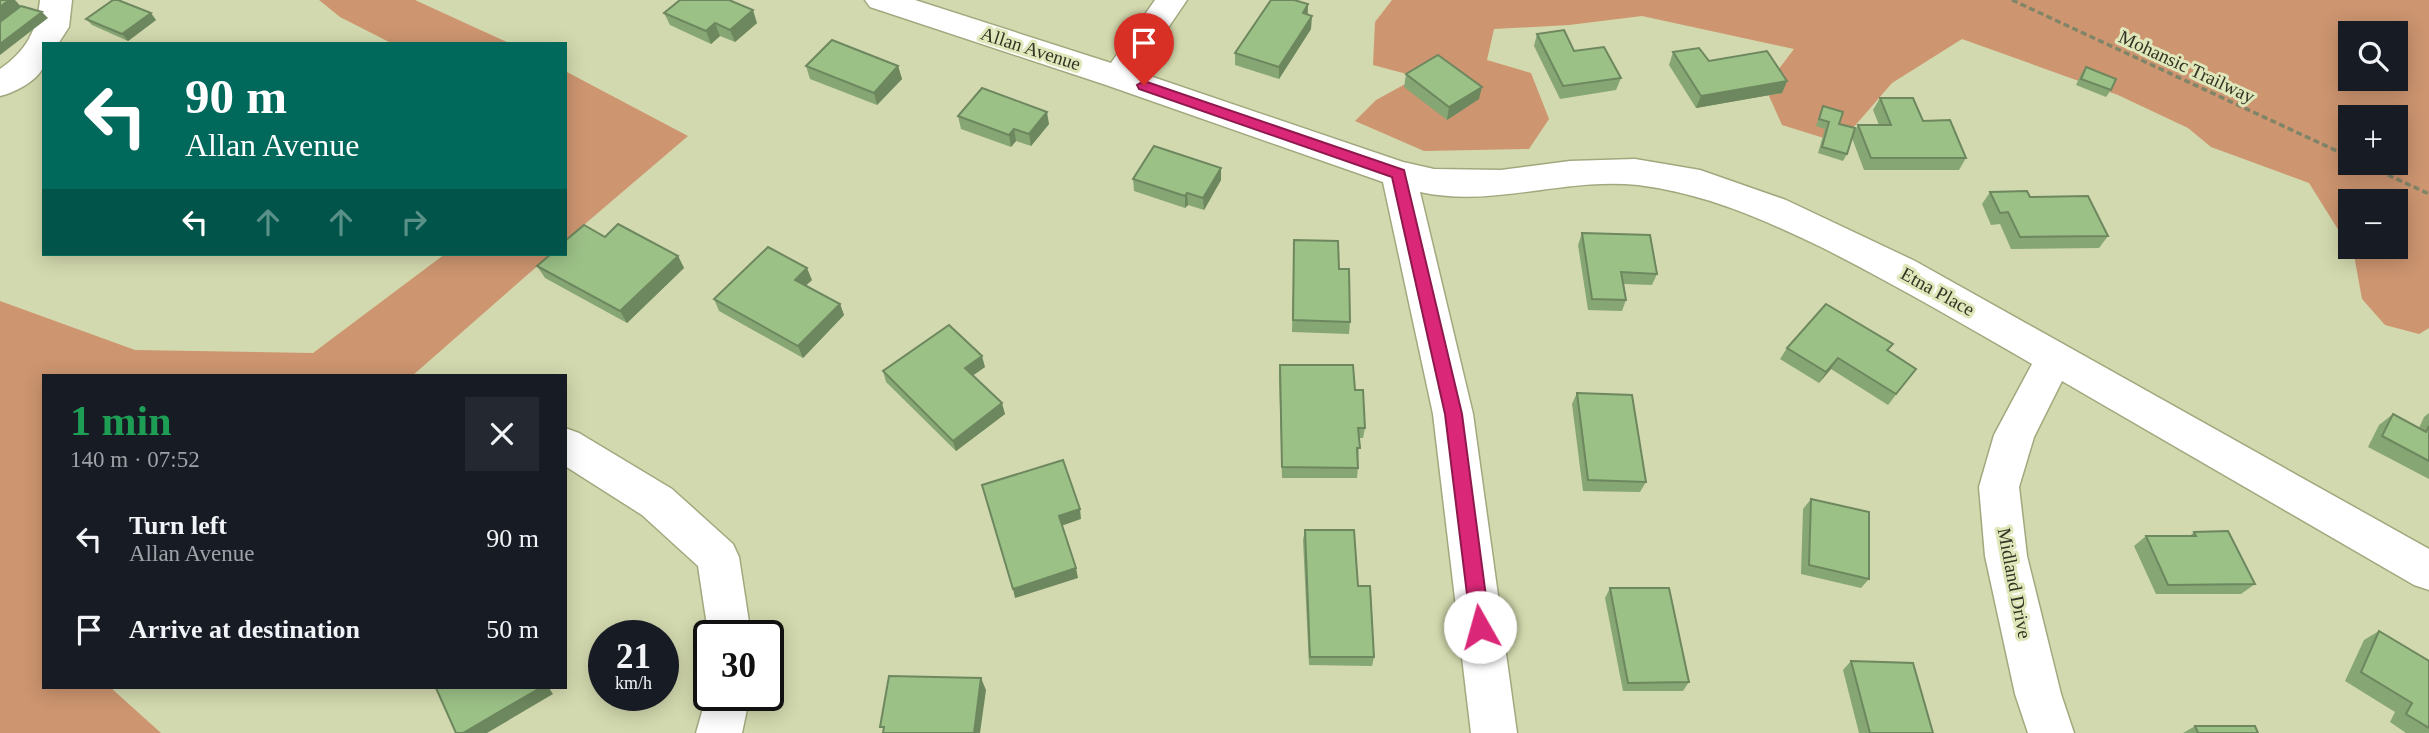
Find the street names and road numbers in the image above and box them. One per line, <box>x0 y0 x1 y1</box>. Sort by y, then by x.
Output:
street label: Allan Avenue <box>978 22 1083 74</box>
street label: Mohansic Trailway <box>2116 26 2258 107</box>
street label: Etna Place <box>1897 263 1978 320</box>
street label: Midland Drive <box>1993 526 2036 640</box>

